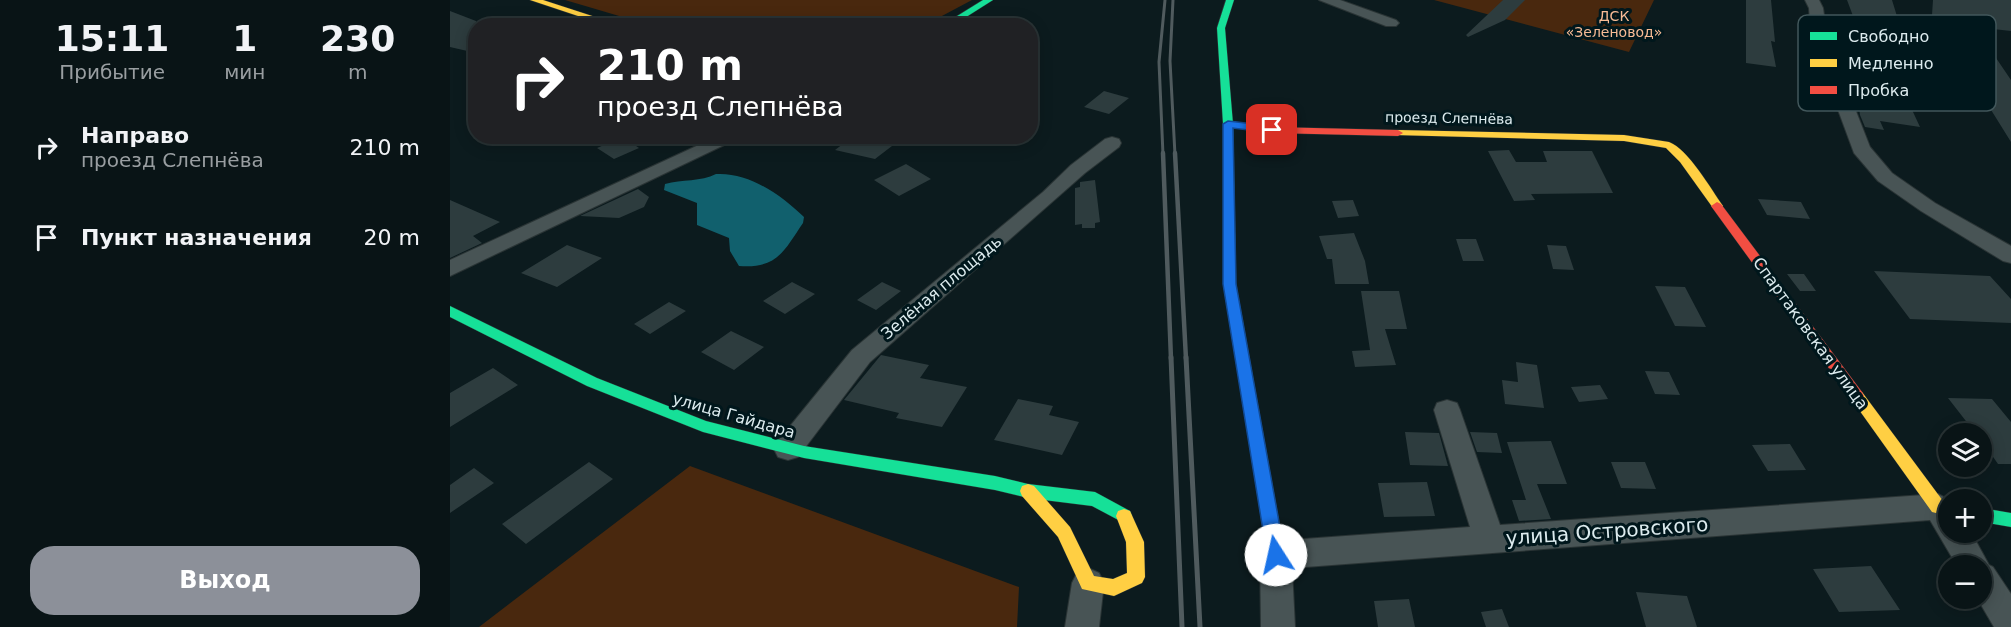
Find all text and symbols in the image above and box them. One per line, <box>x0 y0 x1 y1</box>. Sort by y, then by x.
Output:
park label: ДСК «Зеленовод» <box>1566 8 1662 40</box>
legend <box>1798 15 1996 111</box>
text: 15:11 <box>55 18 169 59</box>
text: 1 <box>232 18 257 59</box>
text: 230 <box>320 18 395 59</box>
text: Свободно <box>1848 27 1929 46</box>
text: 210 m <box>597 41 743 90</box>
icon: right <box>498 42 576 120</box>
text: Медленно <box>1848 54 1934 73</box>
text: Прибытие <box>59 60 165 84</box>
text: мин <box>224 60 265 84</box>
text: m <box>348 60 367 84</box>
text: Пробка <box>1848 81 1909 100</box>
text: проезд Слепнёва <box>597 91 844 122</box>
pin <box>1246 104 1297 155</box>
street label: проезд Слепнёва <box>1385 109 1513 127</box>
icon: arrive <box>1255 113 1288 146</box>
text: Направо <box>81 123 189 148</box>
icon: right <box>30 131 63 164</box>
text: 210 m <box>350 135 420 160</box>
text: проезд Слепнёва <box>81 148 264 172</box>
icon: arrive <box>30 221 63 254</box>
text: Пункт назначения <box>81 225 312 250</box>
text: 20 m <box>364 225 420 250</box>
street label: Зелёная площадь <box>877 232 1005 343</box>
street label: Спартаковская улица <box>1749 254 1872 413</box>
street label: улица Гайдара <box>670 389 797 442</box>
map controls <box>1938 423 1992 609</box>
button: layers <box>1938 423 1992 477</box>
button: + <box>1938 489 1992 543</box>
street label: улица Островского <box>1505 512 1709 550</box>
position arrow <box>1244 523 1308 587</box>
button: Выход <box>30 546 420 615</box>
button: − <box>1938 555 1992 609</box>

